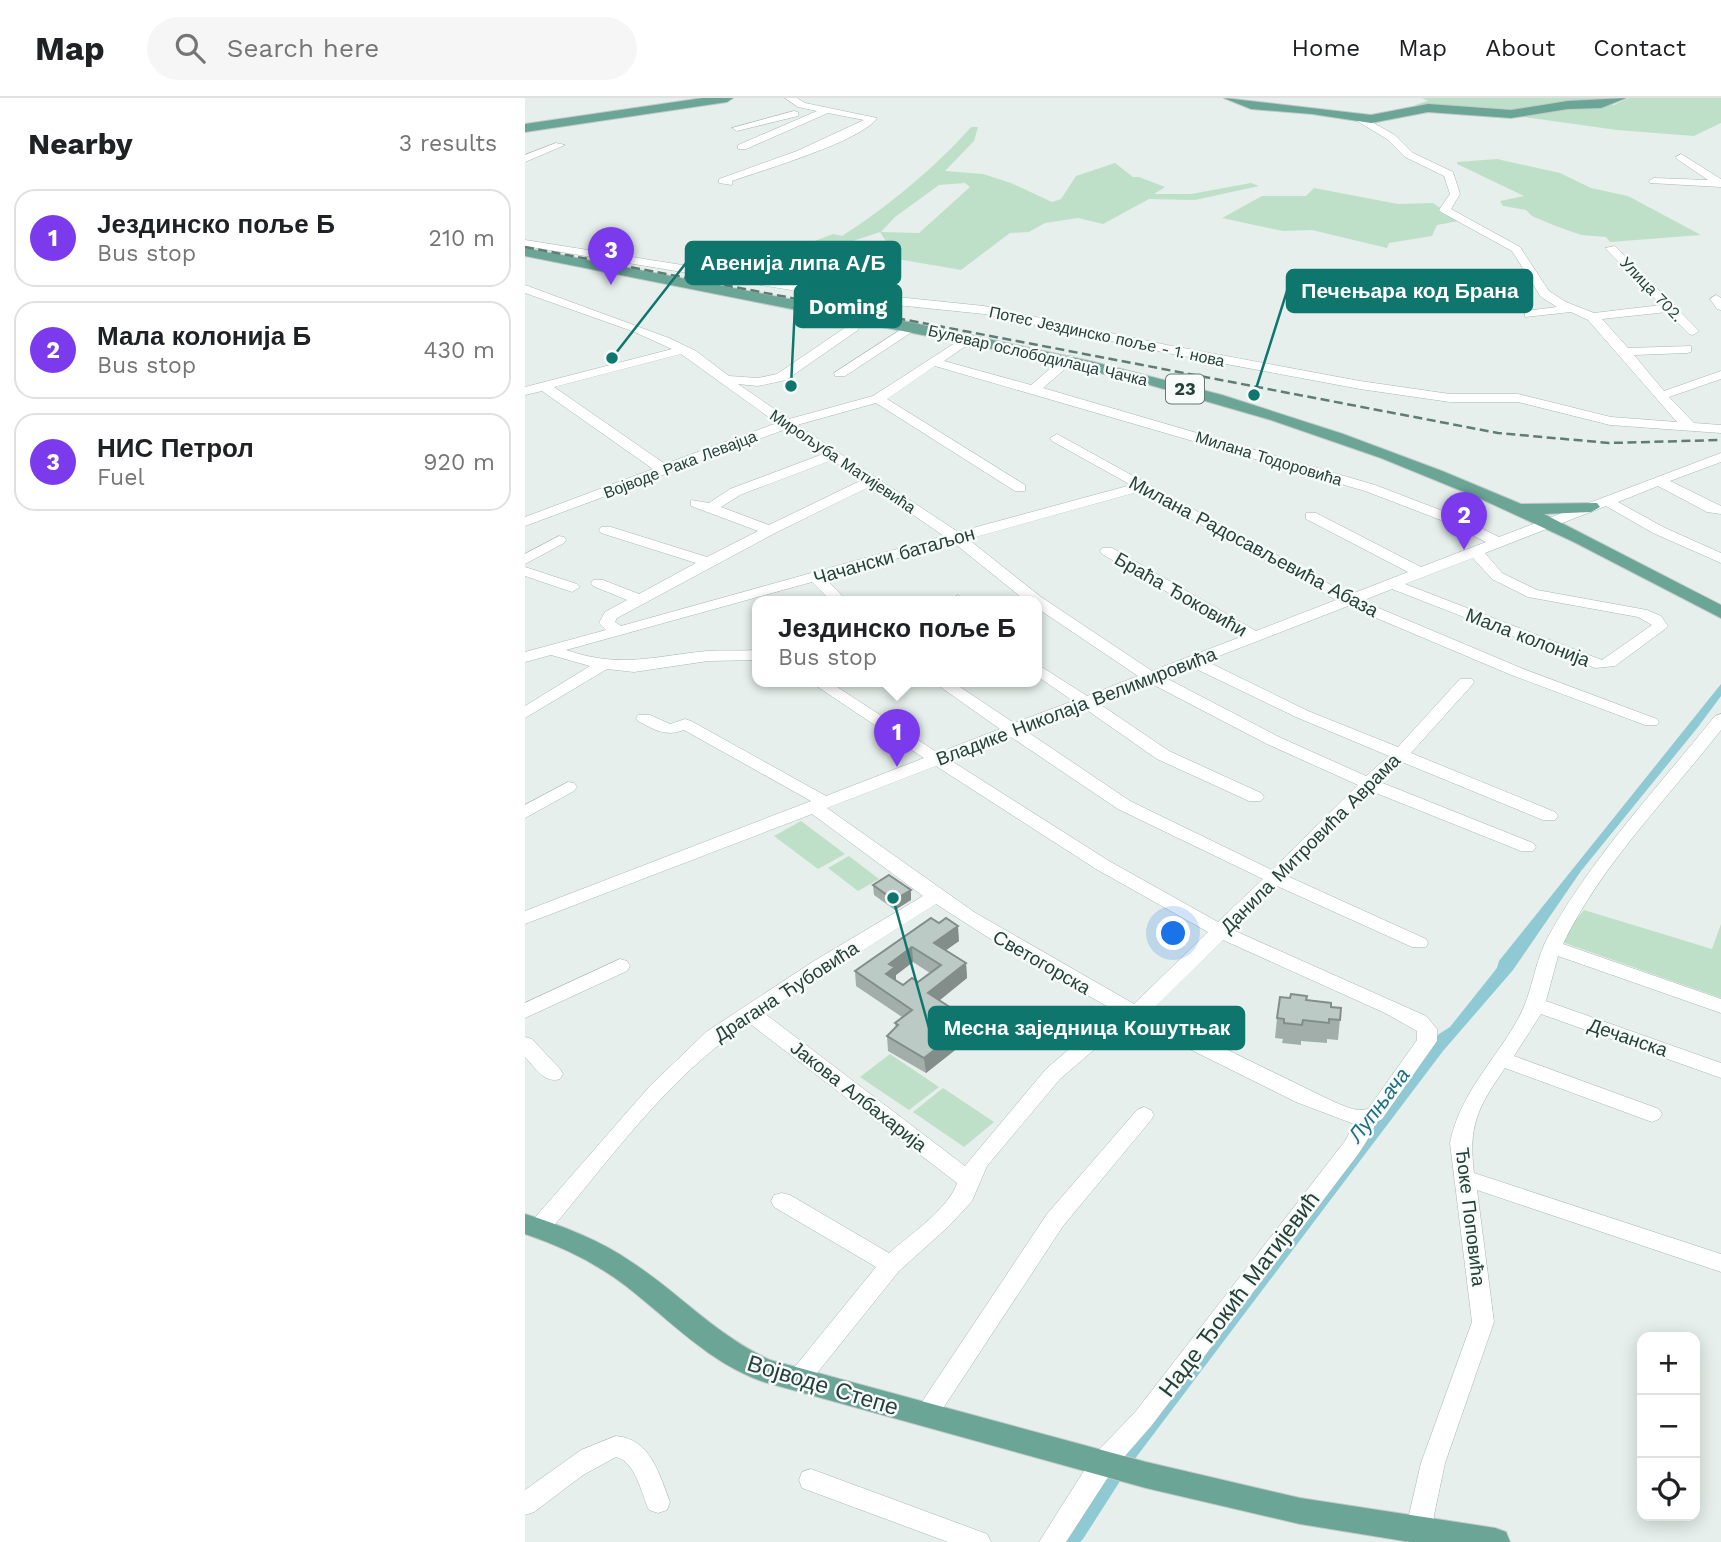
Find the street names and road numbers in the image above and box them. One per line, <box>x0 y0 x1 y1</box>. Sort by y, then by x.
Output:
street label: Улица 702. <box>1616 253 1687 326</box>
street label: Потес Јездинско поље - 1. нова <box>987 302 1227 371</box>
street label: Булевар ослободилаца Чачка <box>926 321 1149 390</box>
road number: 23 <box>1166 374 1204 404</box>
street label: Мирољуба Матијевића <box>766 405 919 517</box>
street label: Војводе Рака Левајца <box>601 426 760 502</box>
street label: Милана Тодоровића <box>1193 427 1344 490</box>
street label: Милана Радосављевића Абаза <box>1125 471 1383 622</box>
street label: Чачански батаљон <box>811 521 977 589</box>
street label: Браћа Ђоковићи <box>1110 547 1251 642</box>
street label: Мала колонија <box>1462 603 1594 672</box>
street label: Владике Николаја Велимировића <box>933 642 1220 771</box>
street label: Данила Митровића Аврама <box>1216 748 1405 938</box>
street label: Светогорска <box>989 925 1095 1000</box>
street label: Драгана Ћубовића <box>710 936 863 1047</box>
street label: Дечанска <box>1585 1013 1671 1062</box>
street label: Јакова Албахарија <box>786 1036 932 1157</box>
street label: Ђоке Поповића <box>1451 1146 1490 1288</box>
street label: Наде Ђокић Матијевић <box>1153 1186 1326 1402</box>
street label: Војводе Степе <box>744 1350 902 1421</box>

